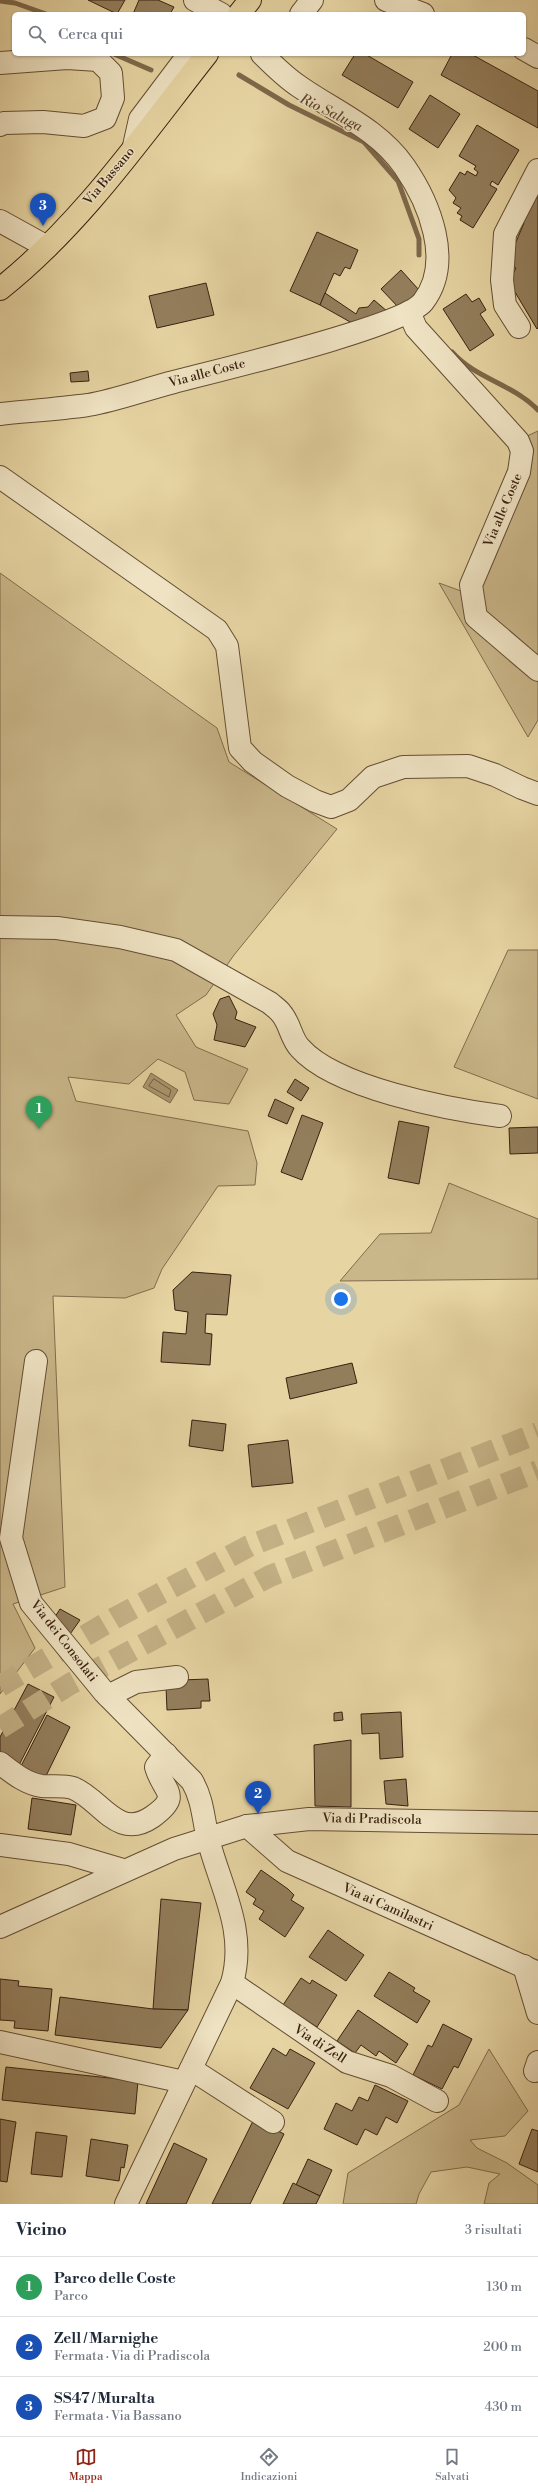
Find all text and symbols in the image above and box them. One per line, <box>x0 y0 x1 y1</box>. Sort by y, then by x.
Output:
search box <box>12 12 526 56</box>
icon: search <box>26 23 48 45</box>
text: Cerca qui <box>58 25 123 44</box>
water label: Rio Saluga <box>296 90 365 136</box>
street label: Via Bassano <box>79 144 138 209</box>
pin: 3 <box>30 193 56 226</box>
street label: Via alle Coste <box>166 355 248 391</box>
street label: Via alle Coste <box>480 470 526 550</box>
pin: 1 <box>26 1096 52 1129</box>
your location <box>331 1289 351 1309</box>
street label: Via dei Consolati <box>27 1596 101 1685</box>
pin: 2 <box>245 1781 271 1814</box>
street label: Via di Pradiscola <box>321 1810 422 1828</box>
street label: Via ai Camilastri <box>339 1879 436 1934</box>
street label: Via di Zell <box>290 2021 349 2067</box>
text: Vicino <box>16 2219 67 2241</box>
text: 3 risultati <box>465 2222 522 2238</box>
text: Parco delle Coste <box>54 2269 176 2288</box>
text: 1 <box>26 2279 32 2295</box>
text: 130 m <box>487 2279 522 2295</box>
text: Parco <box>54 2288 88 2304</box>
text: Zell / Marnighe <box>54 2329 158 2348</box>
text: 2 <box>25 2339 33 2355</box>
text: 200 m <box>483 2339 522 2355</box>
text: Fermata · Via di Pradiscola <box>54 2348 210 2364</box>
text: SS47 / Muralta <box>54 2389 155 2408</box>
text: 3 <box>25 2399 33 2415</box>
text: 430 m <box>484 2399 522 2415</box>
text: Fermata · Via Bassano <box>54 2408 182 2424</box>
tab: Mappa <box>69 2446 103 2484</box>
tab: Indicazioni <box>240 2446 297 2484</box>
tab: Salvati <box>435 2446 469 2484</box>

